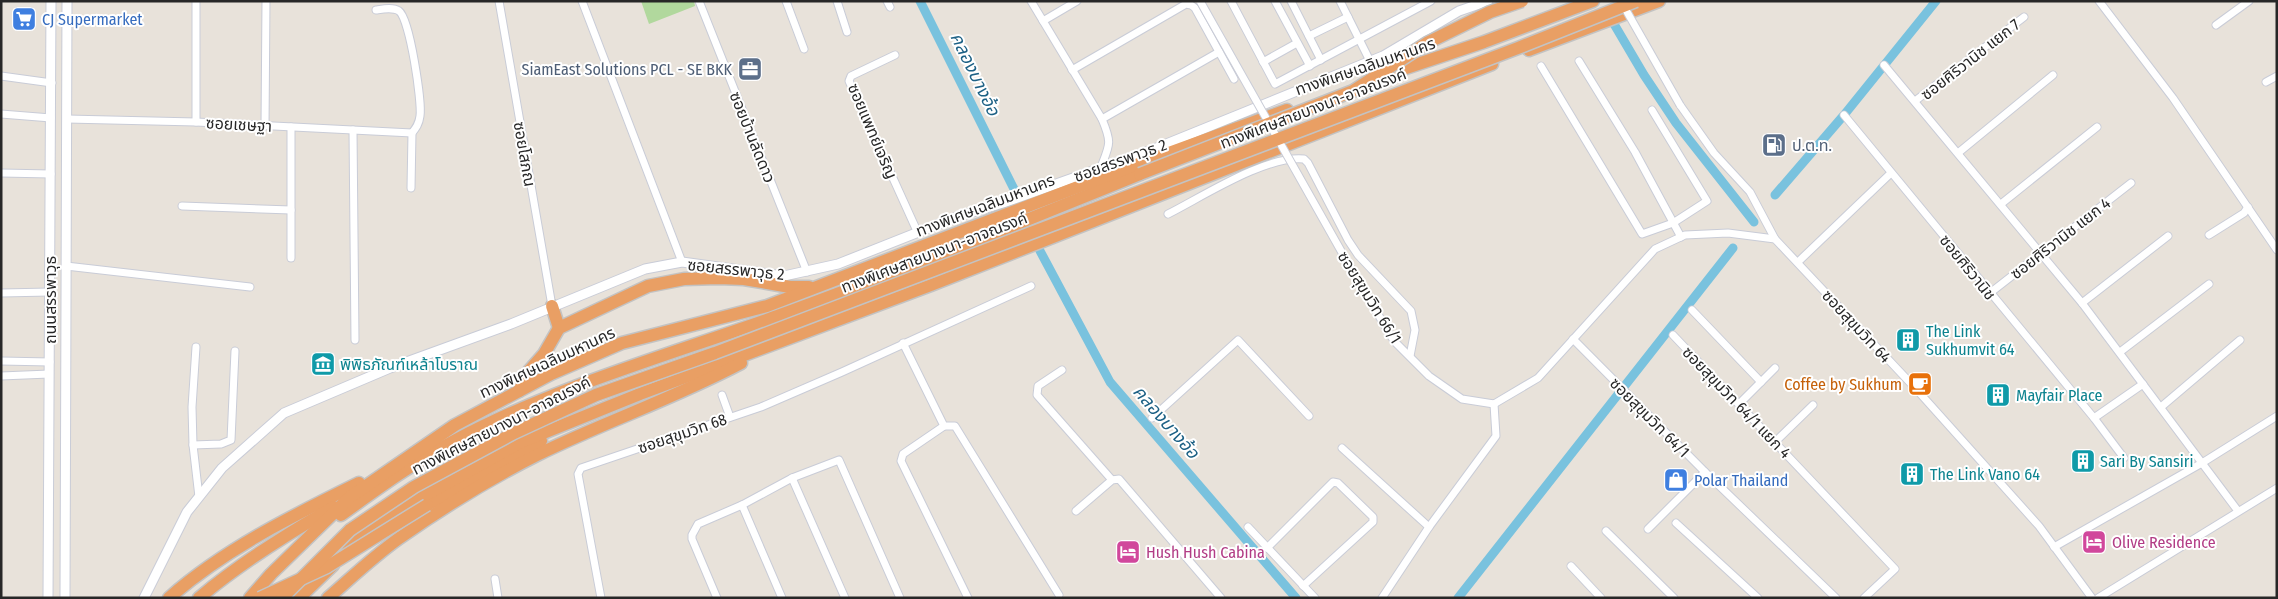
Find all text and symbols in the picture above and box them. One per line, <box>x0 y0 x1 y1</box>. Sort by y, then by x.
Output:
supermarket icon: CJ Supermarket <box>11 6 37 32</box>
place label: CJ Supermarket <box>42 10 143 29</box>
street label: ซอยศิริวานิช แยก 7 <box>1917 15 2024 104</box>
water label: คลองบางอ้อ <box>945 29 1005 120</box>
street label: ทางพิเศษเฉลิมมหานคร <box>1293 33 1438 99</box>
office icon: SiamEast Solutions PCL - SE BKK <box>737 56 763 82</box>
place label: SiamEast Solutions PCL - SE BKK <box>521 60 733 79</box>
street label: ทางพิเศษสายบางนา-อาจณรงค์ <box>1217 64 1409 153</box>
street label: ซอยแพทย์เจริญ <box>844 81 901 182</box>
street label: ซอยบ้านลัดดาว <box>726 89 779 186</box>
street label: ซอยเชษฐา <box>205 113 273 136</box>
street label: ซอยโสภณ <box>509 120 540 188</box>
fuel station icon: ป.ต.ท. <box>1761 132 1787 158</box>
street label: ซอยสรรพาวุธ 2 <box>1071 135 1169 186</box>
place label: ป.ต.ท. <box>1792 136 1832 155</box>
street label: ทางพิเศษเฉลิมมหานคร <box>913 170 1057 241</box>
street label: ซอยศิริวานิช แยก 4 <box>2007 193 2114 283</box>
street label: ทางพิเศษสายบางนา-อาจณรงค์ <box>838 208 1030 297</box>
street label: ซอยศิริวานิช <box>1936 231 2000 304</box>
street label: ซอยสุขุมวิท 66/1 <box>1334 248 1405 347</box>
street label: ซอยสรรพาวุธ 2 <box>687 255 785 284</box>
street label: ถนนสรรพาวุธ <box>41 256 60 344</box>
street label: ซอยสุขุมวิท 64 <box>1818 286 1895 367</box>
place label: The Link Sukhumvit 64 <box>1926 322 2015 359</box>
street label: ทางพิเศษเฉลิมมหานคร <box>477 323 618 402</box>
building icon: The Link Sukhumvit 64 <box>1895 327 1921 353</box>
street label: ซอยสุขุมวิท 64/1 แยก 4 <box>1678 343 1795 462</box>
museum icon: พิพิธภัณฑ์เหล้าโบราณ <box>310 351 336 377</box>
place label: พิพิธภัณฑ์เหล้าโบราณ <box>340 355 478 374</box>
cafe icon: Coffee by Sukhum <box>1907 371 1933 397</box>
street label: ทางพิเศษสายบางนา-อาจณรงค์ <box>409 372 594 479</box>
street label: ซอยสุขุมวิท 64/1 <box>1606 374 1693 461</box>
place label: Coffee by Sukhum <box>1784 375 1902 394</box>
water label: คลองบางอ้อ <box>1128 381 1204 464</box>
building icon: Mayfair Place <box>1985 382 2011 408</box>
place label: Mayfair Place <box>2016 386 2103 405</box>
street label: ซอยสุขุมวิท 68 <box>635 409 729 458</box>
building icon: Sari By Sansiri <box>2070 448 2096 474</box>
place label: Sari By Sansiri <box>2100 452 2194 471</box>
building icon: The Link Vano 64 <box>1899 461 1925 487</box>
place label: The Link Vano 64 <box>1930 465 2040 484</box>
shop icon: Polar Thailand <box>1663 467 1689 493</box>
place label: Polar Thailand <box>1694 471 1788 490</box>
hotel icon: Olive Residence <box>2081 529 2107 555</box>
place label: Olive Residence <box>2112 533 2216 552</box>
hotel icon: Hush Hush Cabina <box>1115 539 1141 565</box>
place label: Hush Hush Cabina <box>1146 543 1265 562</box>

